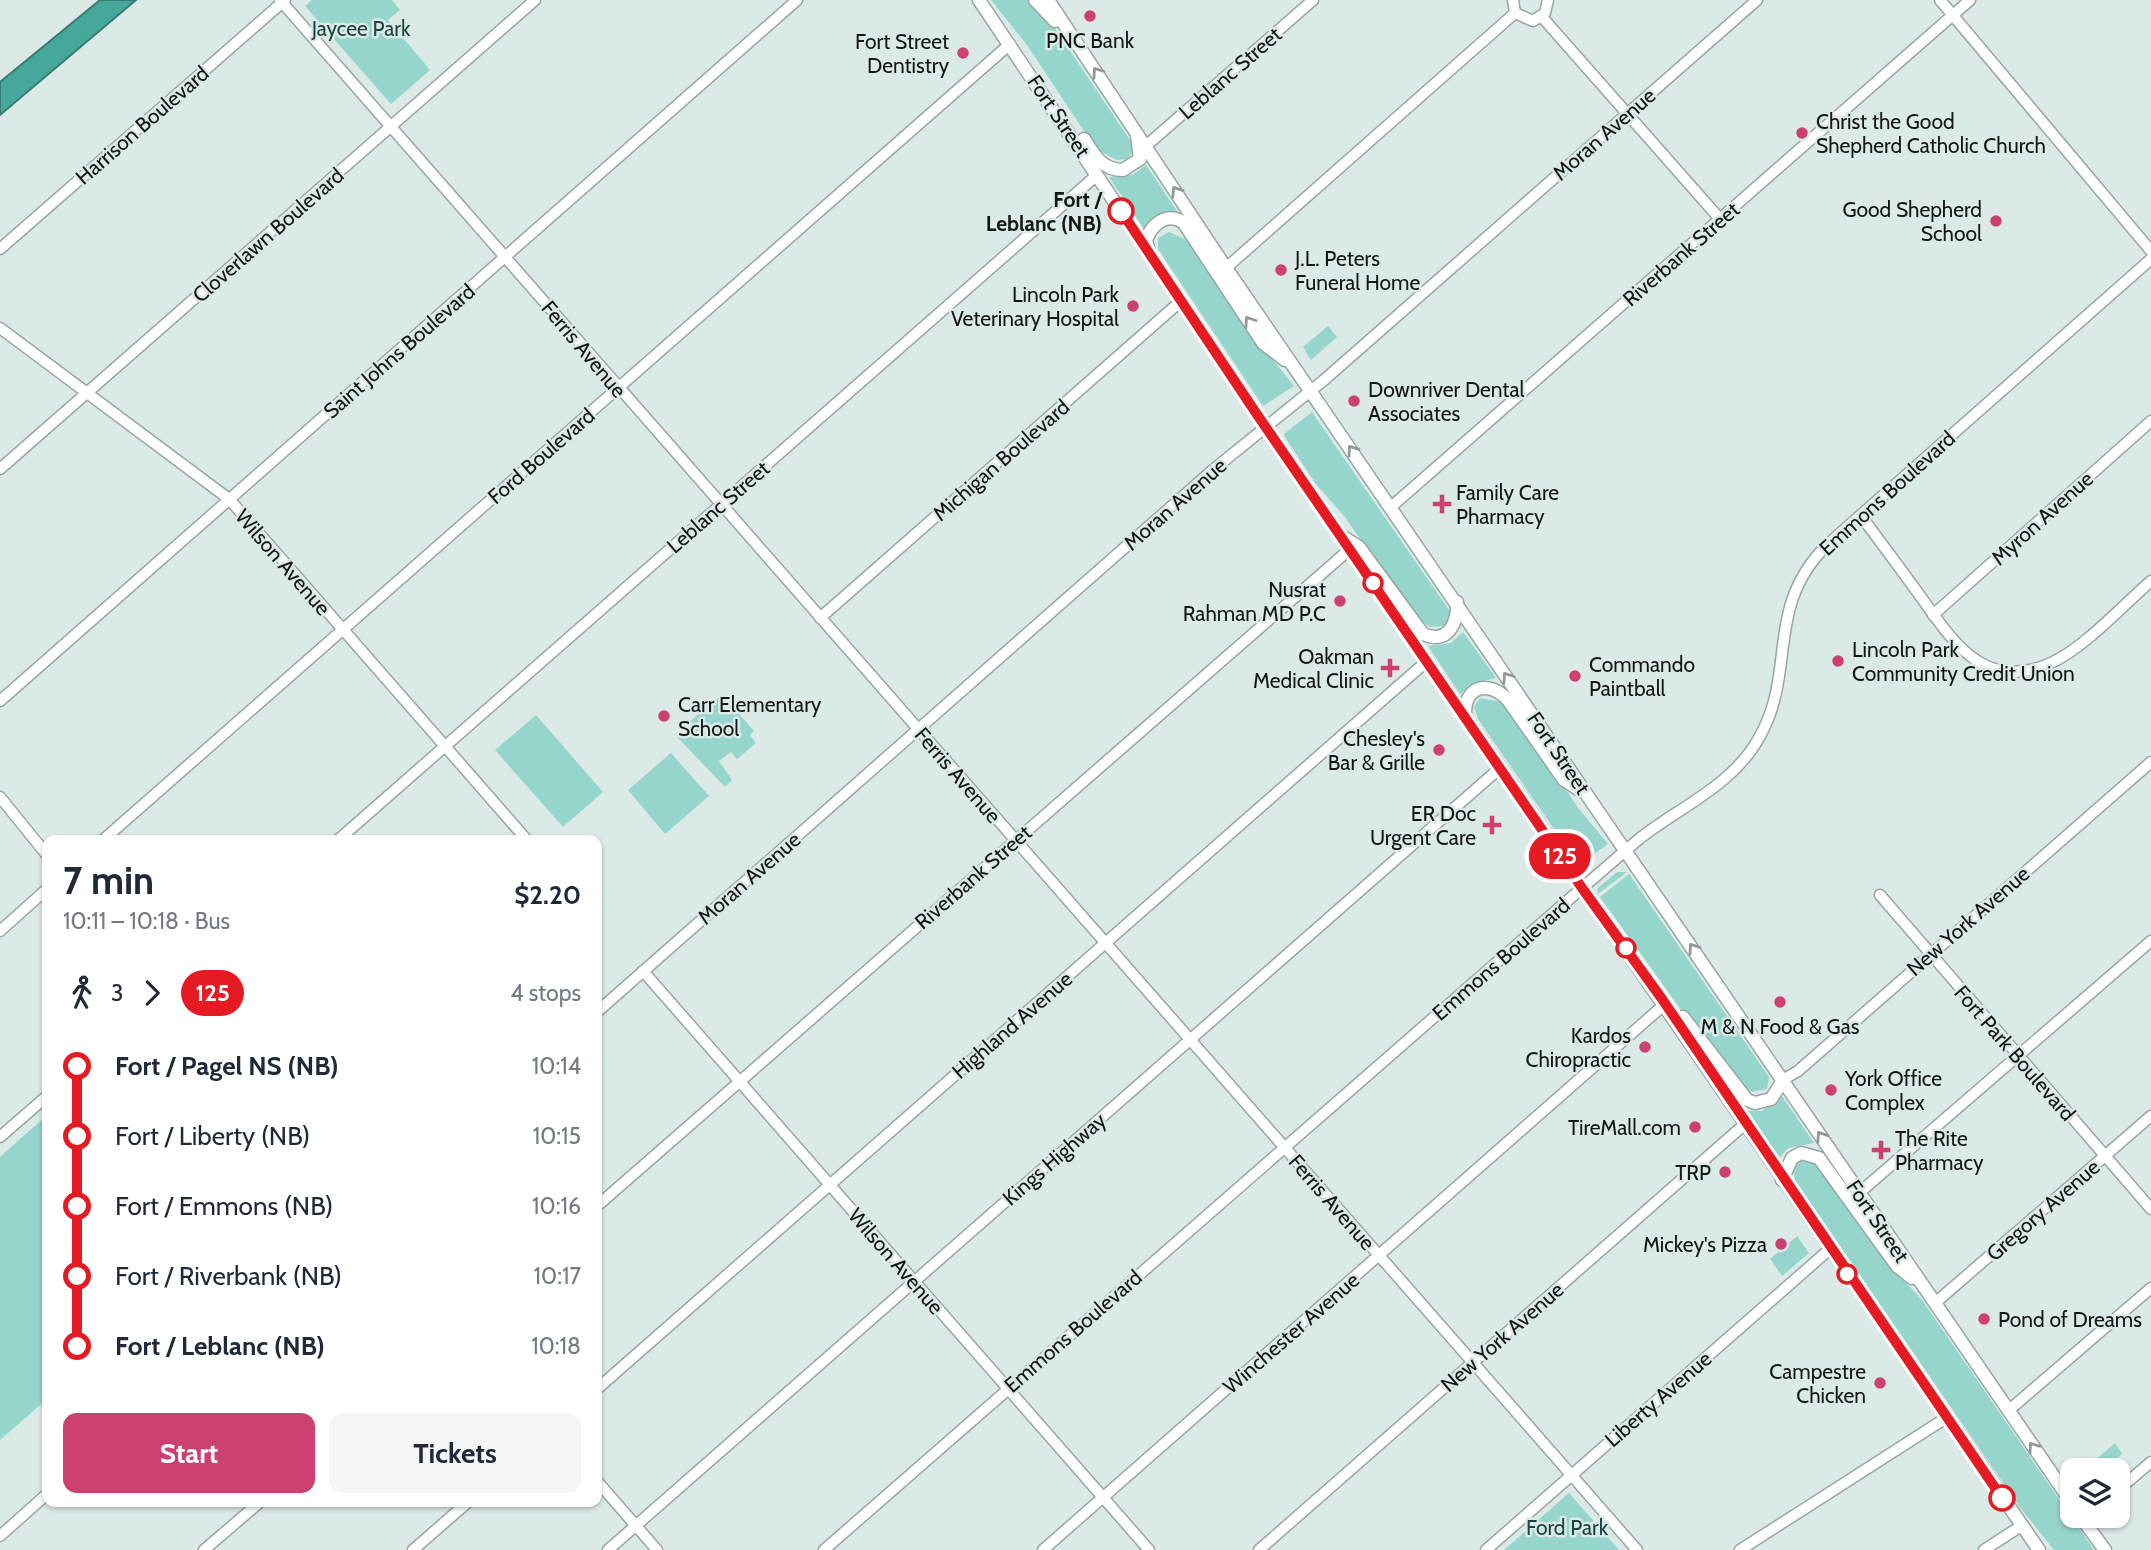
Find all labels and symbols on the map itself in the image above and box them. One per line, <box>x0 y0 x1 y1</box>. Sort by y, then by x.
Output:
marker: PNC Bank <box>1082 8 1098 24</box>
park label: Jaycee Park <box>311 16 411 41</box>
street label: Leblanc Street <box>1174 22 1286 124</box>
place label: PNC Bank <box>1046 28 1135 53</box>
place label: Fort Street Dentistry <box>855 29 949 78</box>
marker: Fort Street Dentistry <box>955 45 971 61</box>
street label: Harrison Boulevard <box>70 60 214 190</box>
one-way arrow <box>1093 67 1105 80</box>
street label: Fort Street <box>1022 70 1096 162</box>
street label: Moran Avenue <box>1548 82 1661 185</box>
place label: Christ the Good Shepherd Catholic Church <box>1816 109 2046 158</box>
marker: Christ the Good Shepherd Catholic Church <box>1794 125 1810 141</box>
street label: Cloverlawn Boulevard <box>187 163 349 307</box>
one-way arrow <box>1172 186 1184 199</box>
place label: Fort / Leblanc (NB) <box>986 187 1103 236</box>
street label: Riverbank Street <box>1618 197 1744 311</box>
place label: Good Shepherd School <box>1842 197 1982 246</box>
marker: Fort / Leblanc (NB) <box>1108 198 1134 224</box>
marker: Good Shepherd School <box>1988 213 2004 229</box>
place label: J.L. Peters Funeral Home <box>1294 246 1420 295</box>
marker: J.L. Peters Funeral Home <box>1273 262 1289 278</box>
street label: Saint Johns Boulevard <box>318 279 480 423</box>
place label: Lincoln Park Veterinary Hospital <box>951 282 1120 331</box>
street label: Ferris Avenue <box>536 296 632 403</box>
marker: Lincoln Park Veterinary Hospital <box>1125 298 1141 314</box>
one-way arrow <box>1244 316 1257 329</box>
place label: Downriver Dental Associates <box>1368 377 1525 426</box>
marker: Downriver Dental Associates <box>1346 393 1362 409</box>
street label: Michigan Boulevard <box>928 394 1074 526</box>
street label: Ford Boulevard <box>483 403 599 509</box>
street label: Emmons Boulevard <box>1814 426 1960 560</box>
one-way arrow <box>1348 445 1360 458</box>
street label: Moran Avenue <box>1119 452 1232 555</box>
street label: Leblanc Street <box>662 456 774 558</box>
street label: Myron Avenue <box>1986 466 2098 570</box>
place label: Family Care Pharmacy <box>1456 480 1559 529</box>
marker: Family Care Pharmacy <box>1434 496 1450 512</box>
street label: Wilson Avenue <box>230 504 336 620</box>
unlabelled marker <box>1363 573 1383 593</box>
place label: Nusrat Rahman MD P.C <box>1183 577 1326 626</box>
marker: Nusrat Rahman MD P.C <box>1332 593 1348 609</box>
place label: Lincoln Park Community Credit Union <box>1852 637 2075 686</box>
place label: Oakman Medical Clinic <box>1253 644 1374 693</box>
place label: Commando Paintball <box>1589 652 1695 701</box>
marker: Lincoln Park Community Credit Union <box>1830 653 1846 669</box>
marker: Oakman Medical Clinic <box>1380 658 1400 678</box>
marker: Commando Paintball <box>1567 668 1583 684</box>
one-way arrow <box>1503 672 1516 685</box>
place label: Carr Elementary School <box>678 692 822 741</box>
street label: Fort Street <box>1522 707 1596 799</box>
marker: Carr Elementary School <box>656 708 672 724</box>
street label: Ferris Avenue <box>910 722 1006 828</box>
place label: Chesley's Bar & Grille <box>1328 726 1425 775</box>
marker: Chesley's Bar & Grille <box>1431 742 1447 758</box>
place label: ER Doc Urgent Care <box>1370 801 1476 850</box>
marker: ER Doc Urgent Care <box>1482 815 1502 835</box>
street label: Riverbank Street <box>910 820 1036 934</box>
street label: Moran Avenue <box>693 826 806 929</box>
line badge: 125 <box>1520 833 1600 879</box>
street label: New York Avenue <box>1902 861 2035 981</box>
street label: Emmons Boulevard <box>1427 893 1575 1025</box>
unlabelled marker <box>1616 938 1636 958</box>
one-way arrow <box>1689 943 1701 956</box>
street label: Highland Avenue <box>947 966 1077 1084</box>
street label: Fort Park Boulevard <box>1949 980 2081 1126</box>
marker: M & N Food & Gas <box>1772 994 1788 1010</box>
place label: M & N Food & Gas <box>1701 1014 1860 1039</box>
place label: Kardos Chiropractic <box>1525 1023 1631 1072</box>
marker: Kardos Chiropractic <box>1637 1039 1653 1055</box>
place label: York Office Complex <box>1844 1066 1942 1115</box>
marker: York Office Complex <box>1823 1082 1839 1098</box>
street label: Kings Highway <box>997 1107 1111 1211</box>
place label: TireMall.com <box>1568 1115 1681 1140</box>
marker: TireMall.com <box>1687 1119 1703 1135</box>
place label: The Rite Pharmacy <box>1895 1126 1984 1175</box>
one-way arrow <box>1817 1131 1830 1144</box>
marker: The Rite Pharmacy <box>1873 1142 1889 1158</box>
street label: Ferris Avenue <box>1284 1149 1380 1255</box>
street label: Gregory Avenue <box>1981 1154 2105 1266</box>
place label: TRP <box>1675 1160 1711 1185</box>
marker: TRP <box>1717 1164 1733 1180</box>
street label: Fort Street <box>1841 1175 1915 1267</box>
street label: Wilson Avenue <box>843 1203 949 1319</box>
place label: Mickey's Pizza <box>1643 1232 1767 1257</box>
marker: Mickey's Pizza <box>1773 1236 1789 1252</box>
unlabelled marker <box>1837 1264 1857 1284</box>
street label: Emmons Boulevard <box>999 1265 1147 1397</box>
street label: Winchester Avenue <box>1218 1267 1364 1399</box>
street label: New York Avenue <box>1436 1277 1569 1397</box>
place label: Pond of Dreams <box>1998 1307 2142 1332</box>
marker: Pond of Dreams <box>1976 1311 1992 1327</box>
street label: Liberty Avenue <box>1600 1346 1717 1452</box>
place label: Campestre Chicken <box>1769 1359 1866 1408</box>
marker: Campestre Chicken <box>1872 1375 1888 1391</box>
one-way arrow <box>2029 1442 2041 1455</box>
unlabelled marker <box>1989 1485 2015 1511</box>
park label: Ford Park <box>1526 1515 1609 1540</box>

